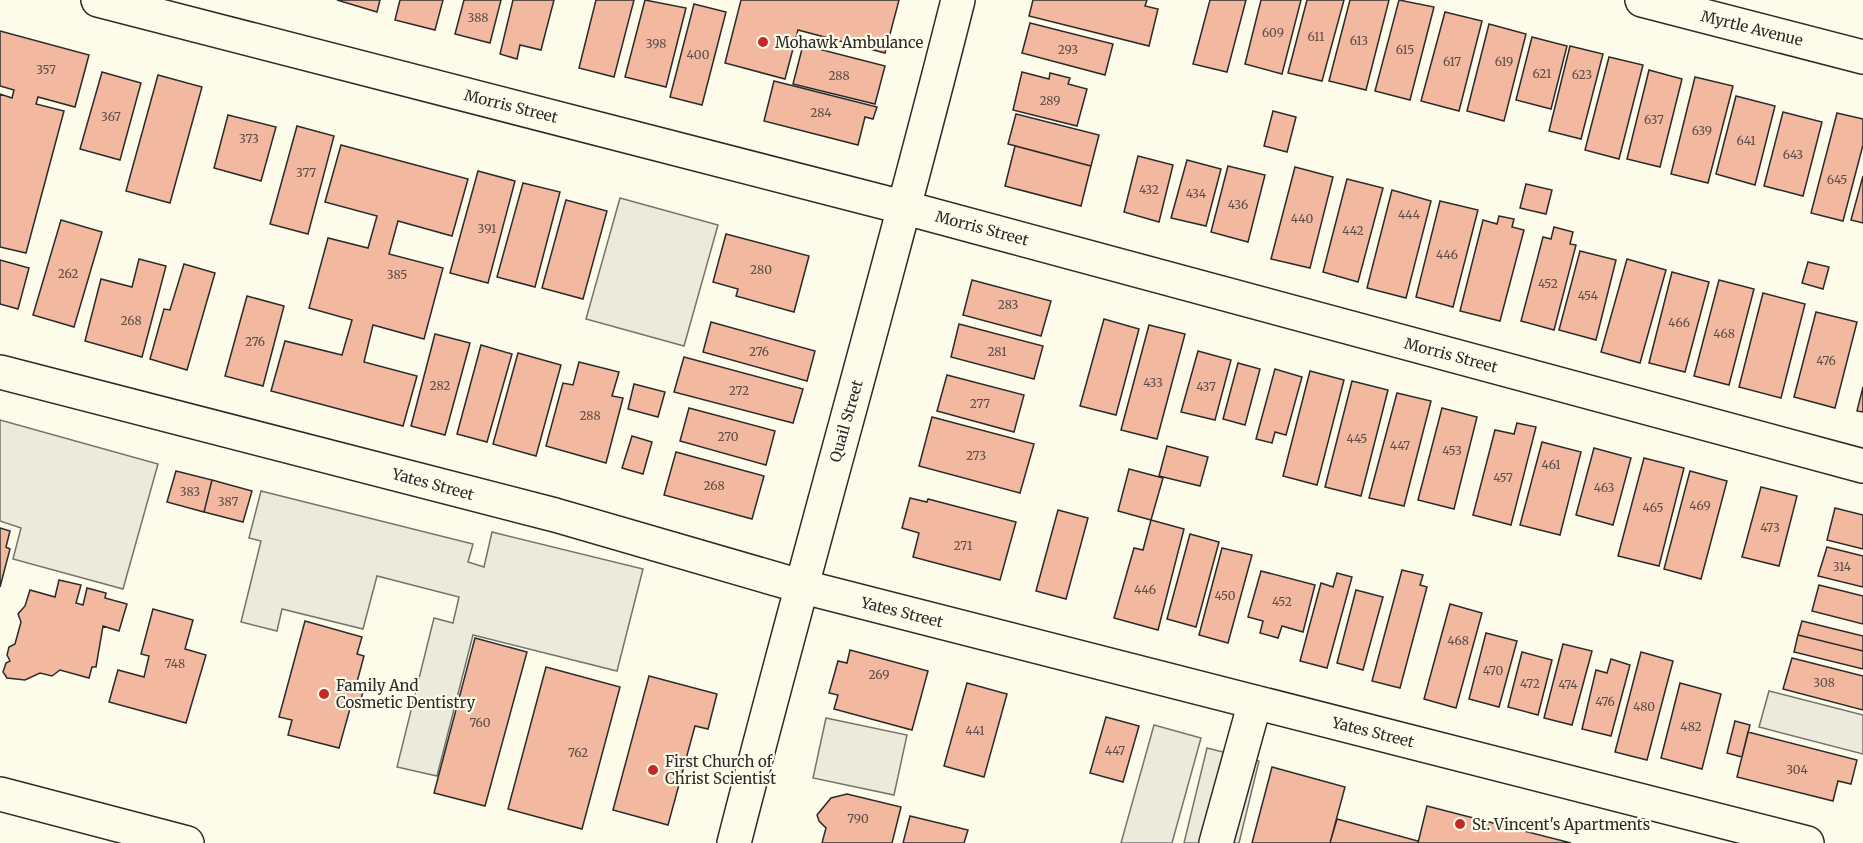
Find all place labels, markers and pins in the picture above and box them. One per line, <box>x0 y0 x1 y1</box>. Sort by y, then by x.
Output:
place label: Mohawk Ambulance <box>775 33 924 52</box>
marker: Mohawk Ambulance <box>756 35 770 49</box>
place label: Family And Cosmetic Dentistry <box>336 676 475 712</box>
marker: Family And Cosmetic Dentistry <box>317 687 331 701</box>
place label: First Church of Christ Scientist <box>665 752 776 788</box>
marker: First Church of Christ Scientist <box>646 763 660 777</box>
place label: St. Vincent's Apartments <box>1472 815 1650 834</box>
marker: St. Vincent's Apartments <box>1453 817 1467 831</box>

